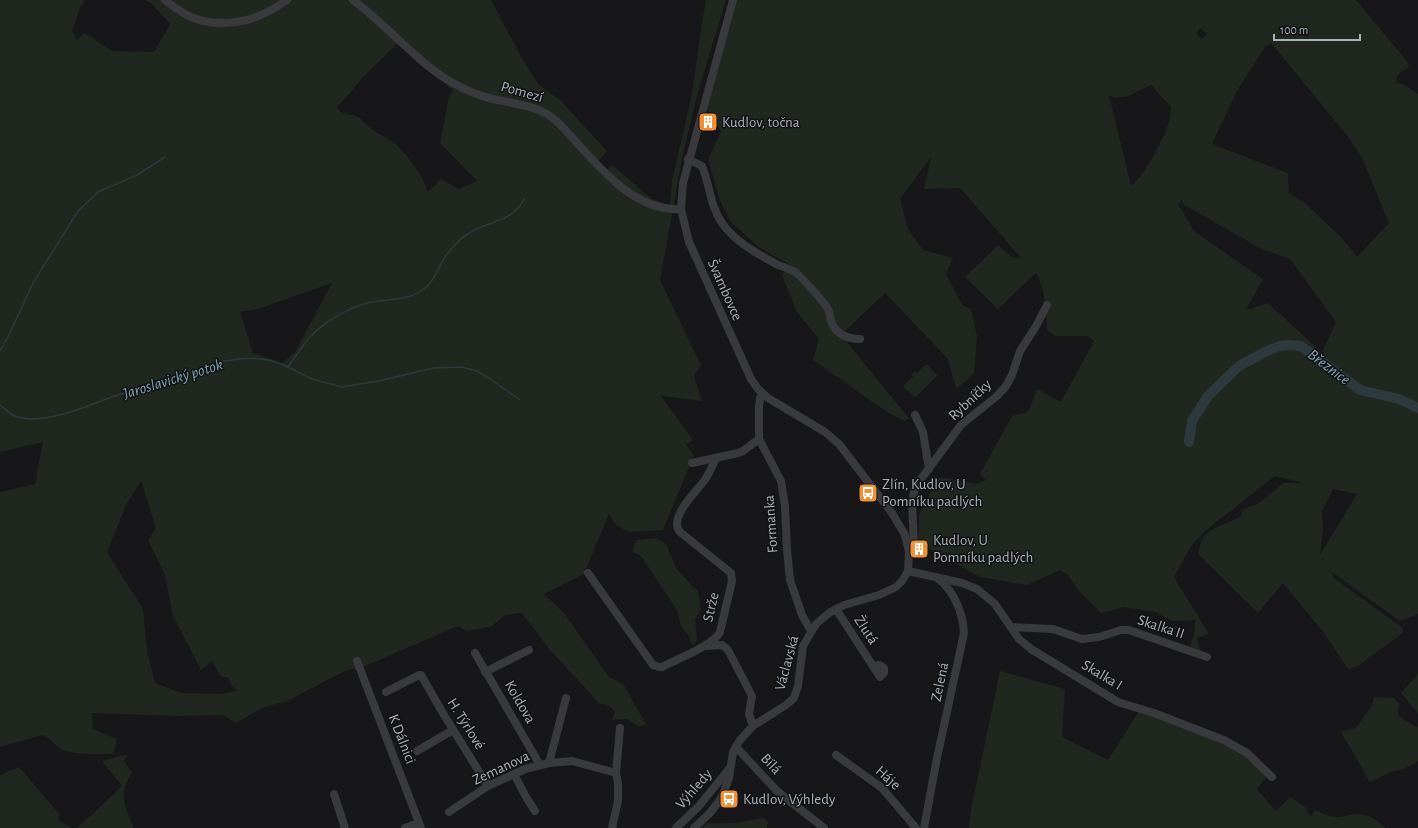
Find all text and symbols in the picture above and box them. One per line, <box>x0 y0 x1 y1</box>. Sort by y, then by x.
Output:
scale bar <box>1274 16 1360 42</box>
text: 100 m <box>1280 24 1308 36</box>
street label: Pomezí <box>499 79 545 105</box>
building icon: Kudlov, točna <box>697 111 719 133</box>
place label: Kudlov, točna <box>722 115 800 130</box>
street label: Švambovce <box>705 257 746 323</box>
water label: Březnice <box>1305 346 1353 388</box>
water label: Jaroslavický potok <box>120 356 225 403</box>
street label: Rybníčky <box>946 376 995 423</box>
place label: Zlín, Kudlov, U Pomníku padlých <box>882 477 982 509</box>
bus stop icon: Zlín, Kudlov, U Pomníku padlých <box>857 482 879 504</box>
street label: Formanka <box>761 494 781 553</box>
place label: Kudlov, U Pomníku padlých <box>933 533 1033 565</box>
building icon: Kudlov, U Pomníku padlých <box>908 538 930 560</box>
street label: Strže <box>700 591 722 623</box>
street label: Žlutá <box>851 612 882 647</box>
street label: Skalka II <box>1136 612 1186 642</box>
street label: Václavská <box>772 634 802 692</box>
street label: Skalka I <box>1079 657 1125 693</box>
street label: Zelená <box>929 661 951 703</box>
street label: Koldova <box>502 678 538 726</box>
street label: H. Týrlové <box>444 696 488 752</box>
street label: K Dálnici <box>386 712 418 766</box>
street label: Zemanova <box>470 748 532 788</box>
street label: Bílá <box>758 751 784 777</box>
street label: Háje <box>873 763 903 793</box>
street label: Výhledy <box>673 766 715 812</box>
bus stop icon: Kudlov, Výhledy <box>718 788 740 810</box>
place label: Kudlov, Výhledy <box>743 792 836 807</box>

